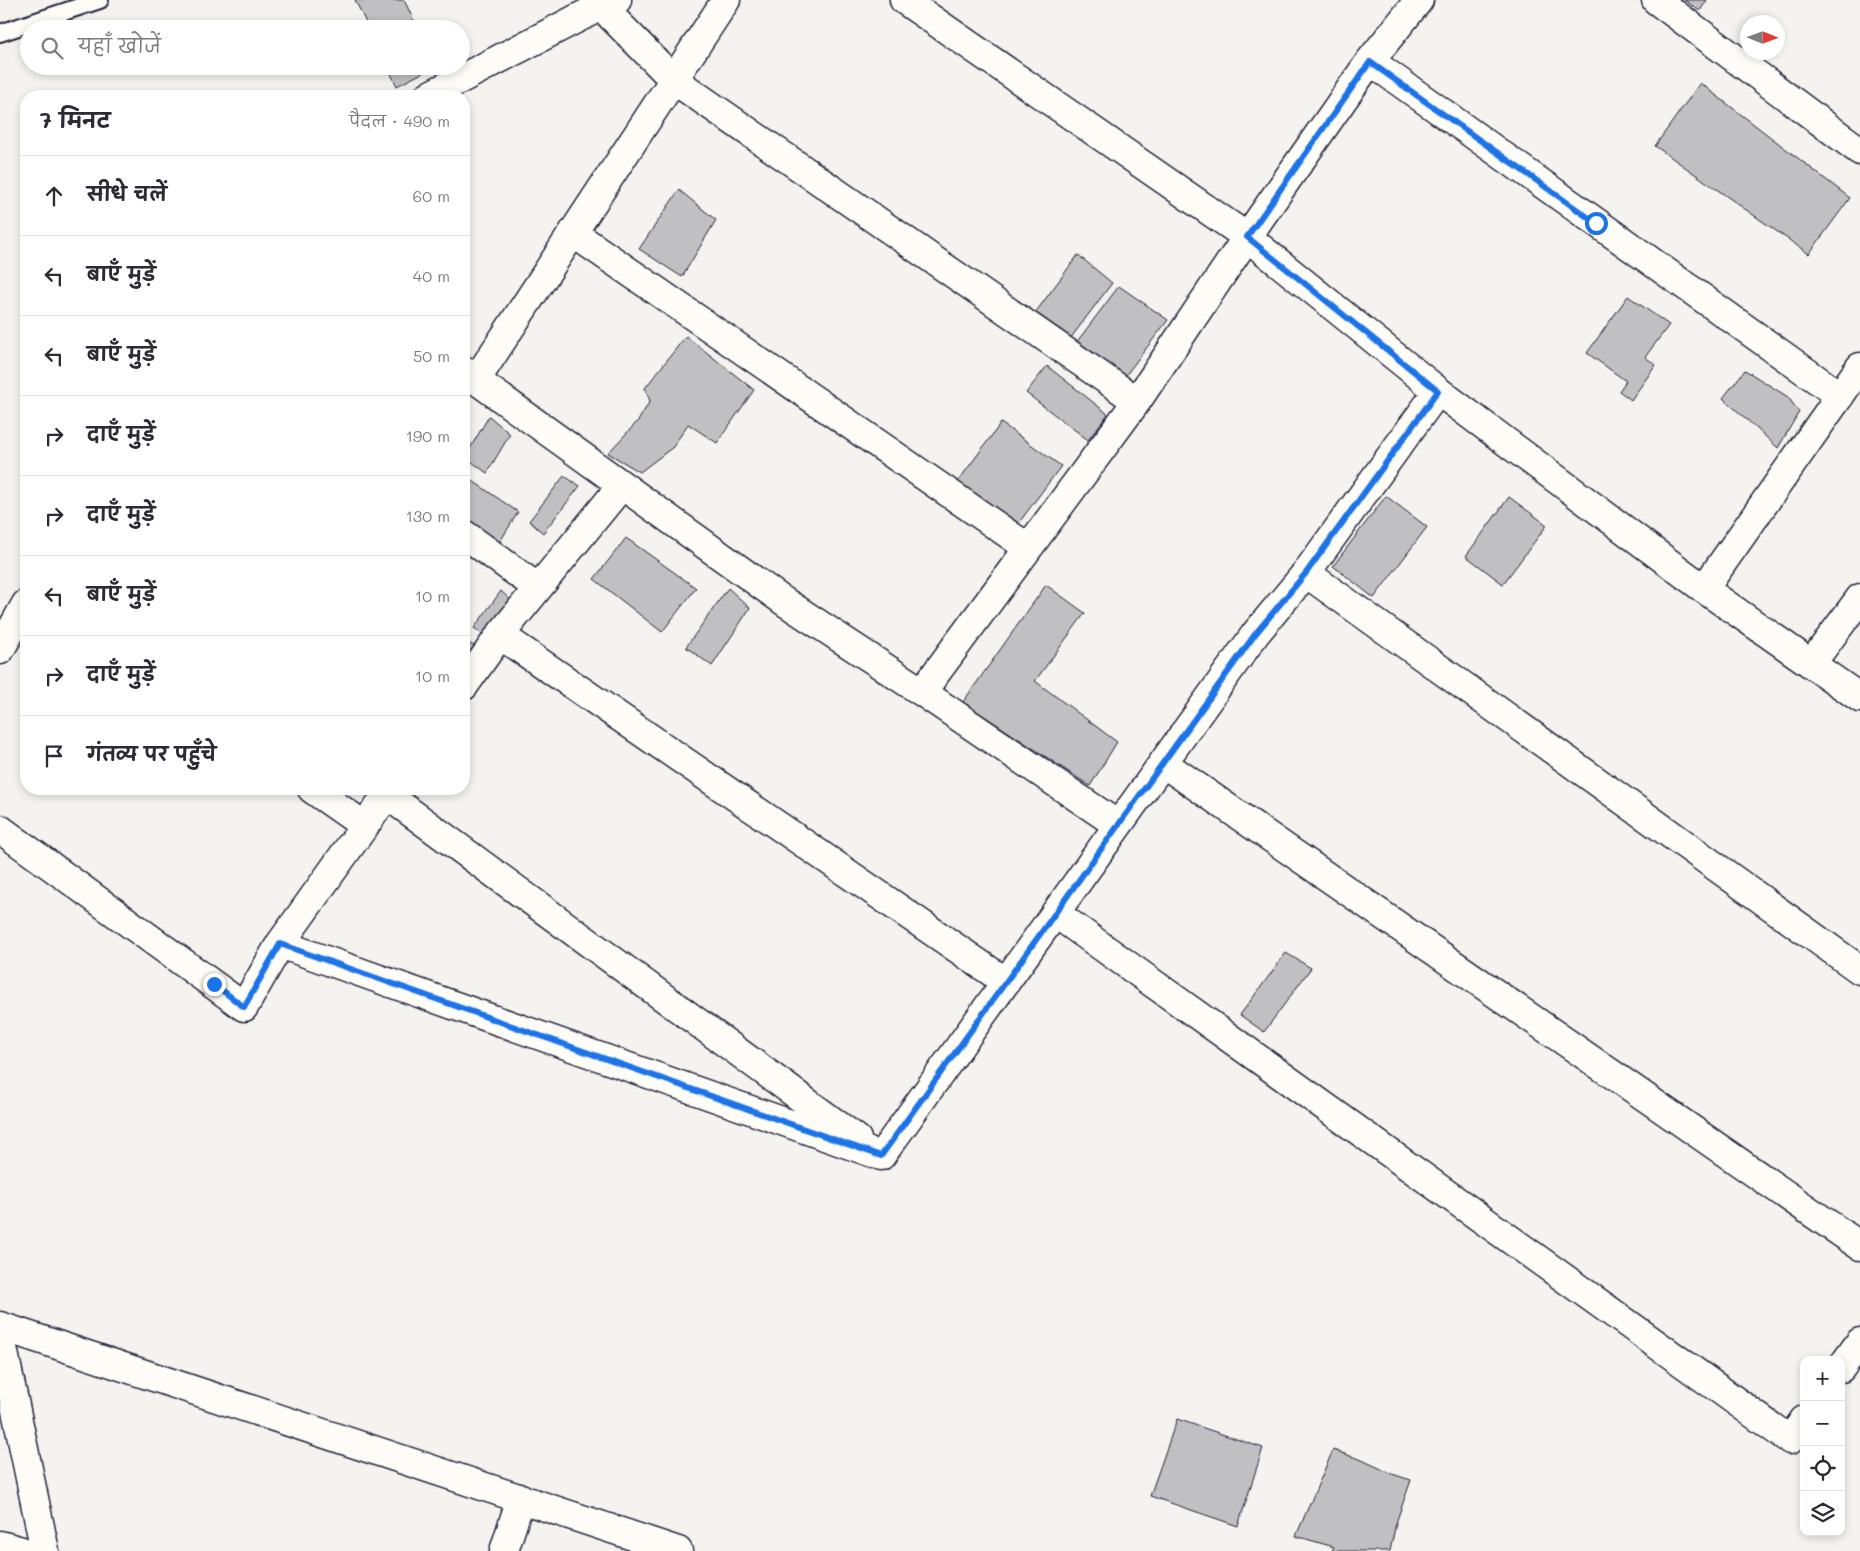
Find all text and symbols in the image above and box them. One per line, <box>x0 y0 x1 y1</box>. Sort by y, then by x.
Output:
north arrow <box>1740 15 1785 60</box>
search box <box>20 20 470 75</box>
text: यहाँ खोजें <box>78 33 161 58</box>
icon: search <box>38 34 66 62</box>
text: 7 मिनट <box>40 106 110 133</box>
text: पैदल · 490 m <box>349 110 450 131</box>
text: सीधे चलें <box>87 181 167 206</box>
icon: ahead <box>40 182 68 210</box>
text: 60 m <box>413 185 450 206</box>
route start <box>1585 212 1608 235</box>
text: बाएँ मुड़ें <box>87 261 156 286</box>
icon: left <box>40 262 68 290</box>
text: 40 m <box>413 265 450 286</box>
text: बाएँ मुड़ें <box>87 341 156 366</box>
icon: left <box>40 342 68 370</box>
text: 50 m <box>413 345 450 366</box>
text: दाएँ मुड़ें <box>87 421 155 446</box>
icon: right <box>40 422 68 450</box>
text: 190 m <box>406 425 450 446</box>
text: दाएँ मुड़ें <box>87 501 155 526</box>
icon: right <box>40 502 68 530</box>
text: 130 m <box>406 505 450 526</box>
text: बाएँ मुड़ें <box>87 581 156 606</box>
icon: left <box>40 582 68 610</box>
text: 10 m <box>415 585 450 606</box>
text: दाएँ मुड़ें <box>87 661 155 686</box>
icon: right <box>40 662 68 690</box>
text: 10 m <box>415 665 450 686</box>
text: गंतव्य पर पहुँचे <box>87 741 216 766</box>
icon: arrive <box>40 742 68 770</box>
route end <box>203 973 226 996</box>
map controls <box>1800 1356 1845 1536</box>
button: + <box>1800 1356 1845 1401</box>
button: − <box>1800 1401 1845 1446</box>
button: locate <box>1800 1446 1845 1491</box>
button: layers <box>1800 1491 1845 1536</box>

